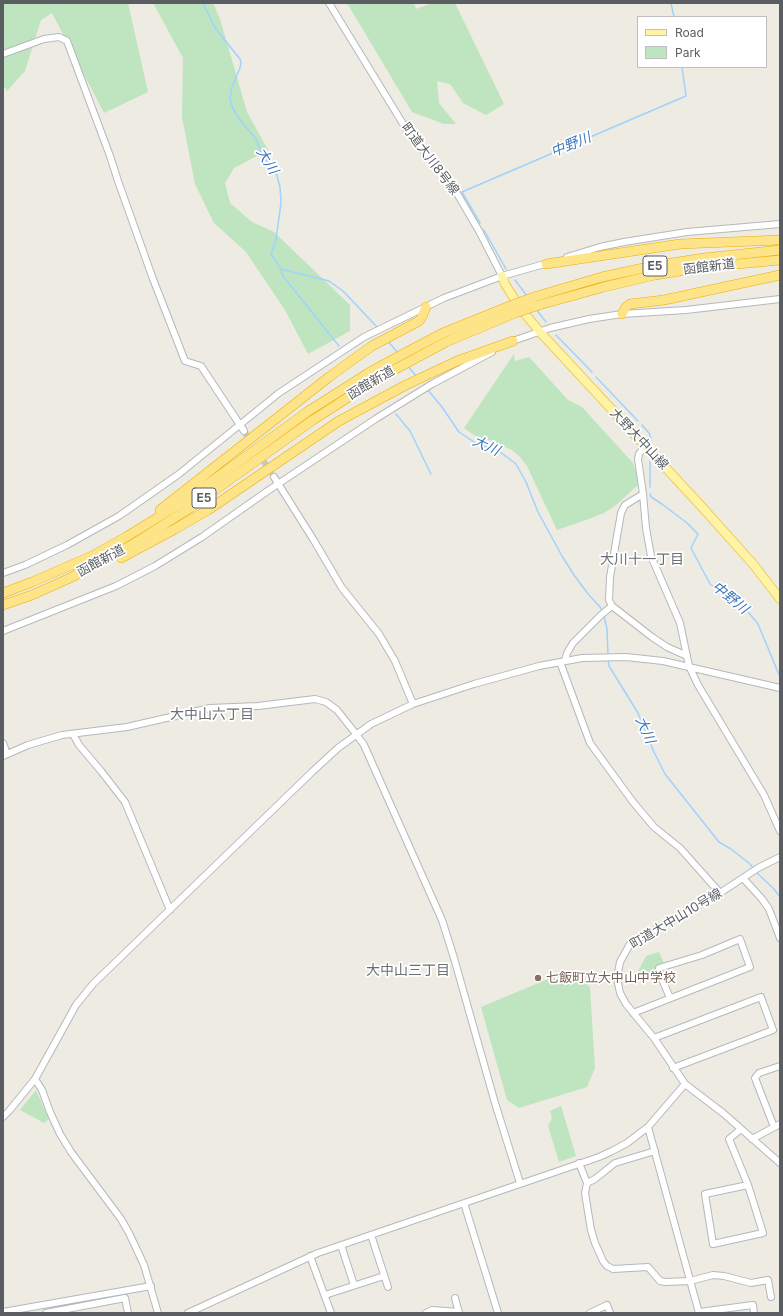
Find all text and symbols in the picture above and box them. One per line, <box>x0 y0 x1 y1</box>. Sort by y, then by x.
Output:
legend <box>637 16 767 68</box>
text: Road <box>675 25 704 40</box>
text: Park <box>675 45 701 60</box>
street label: 町道大川8号線 <box>398 120 462 198</box>
water label: 中野川 <box>548 129 594 161</box>
water label: 大川 <box>252 145 282 177</box>
road number: E5 <box>643 256 667 276</box>
street label: 函館新道 <box>682 256 736 278</box>
street label: 函館新道 <box>345 363 397 403</box>
street label: 大野大中山線 <box>607 405 671 473</box>
water label: 大川 <box>470 432 502 460</box>
road number: E5 <box>192 488 216 508</box>
street label: 函館新道 <box>74 542 128 580</box>
district label: 大川十一丁目 <box>600 552 684 568</box>
water label: 中野川 <box>708 578 752 618</box>
district label: 大中山六丁目 <box>170 707 254 723</box>
water label: 大川 <box>632 714 658 746</box>
street label: 町道大中山10号線 <box>627 885 725 953</box>
district label: 大中山三丁目 <box>366 963 450 979</box>
place label: 七飯町立大中山中学校 <box>546 970 676 986</box>
marker: 七飯町立大中山中学校 <box>533 973 543 983</box>

